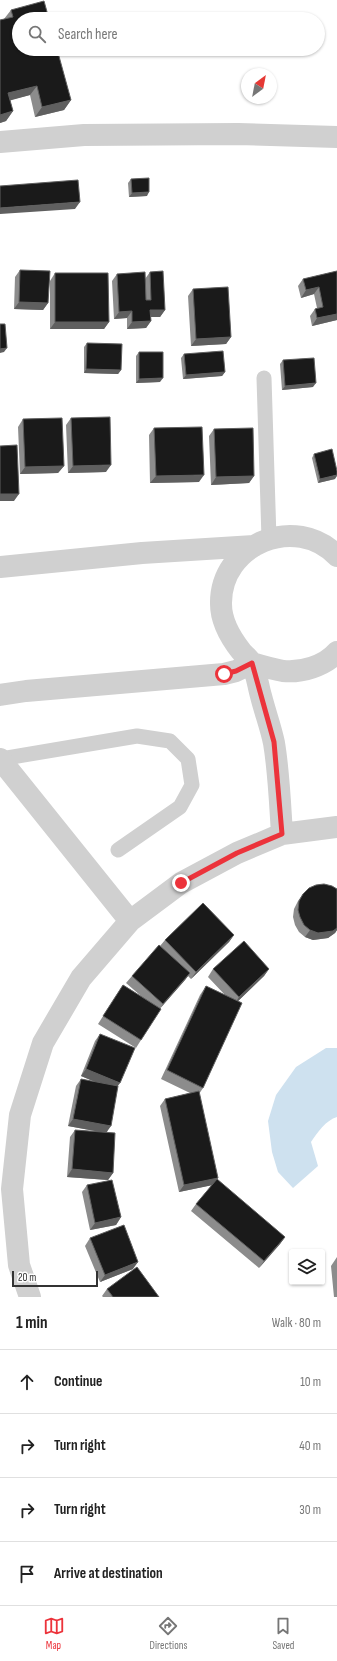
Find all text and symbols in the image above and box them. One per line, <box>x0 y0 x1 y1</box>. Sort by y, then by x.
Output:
search box <box>12 12 325 56</box>
icon: search <box>26 23 48 45</box>
text: Search here <box>58 25 118 44</box>
north arrow <box>241 68 277 104</box>
route start <box>215 665 233 683</box>
route end <box>172 874 190 892</box>
map controls <box>289 1249 325 1285</box>
button: layers <box>289 1249 325 1285</box>
scale bar <box>12 1269 98 1288</box>
text: 20 m <box>18 1271 36 1284</box>
text: 1 min <box>16 1313 48 1333</box>
text: Walk · 80 m <box>272 1315 321 1331</box>
icon: ahead <box>16 1371 38 1393</box>
text: Continue <box>54 1372 103 1391</box>
text: 10 m <box>300 1374 321 1390</box>
icon: right <box>16 1435 38 1457</box>
text: Turn right <box>54 1436 106 1455</box>
text: 40 m <box>299 1438 321 1454</box>
icon: right <box>16 1499 38 1521</box>
text: Turn right <box>54 1500 106 1519</box>
text: 30 m <box>299 1502 321 1518</box>
icon: arrive <box>16 1563 38 1585</box>
text: Arrive at destination <box>54 1564 163 1583</box>
tab: Map <box>43 1615 65 1652</box>
tab: Directions <box>150 1615 187 1652</box>
tab: Saved <box>272 1615 294 1652</box>

